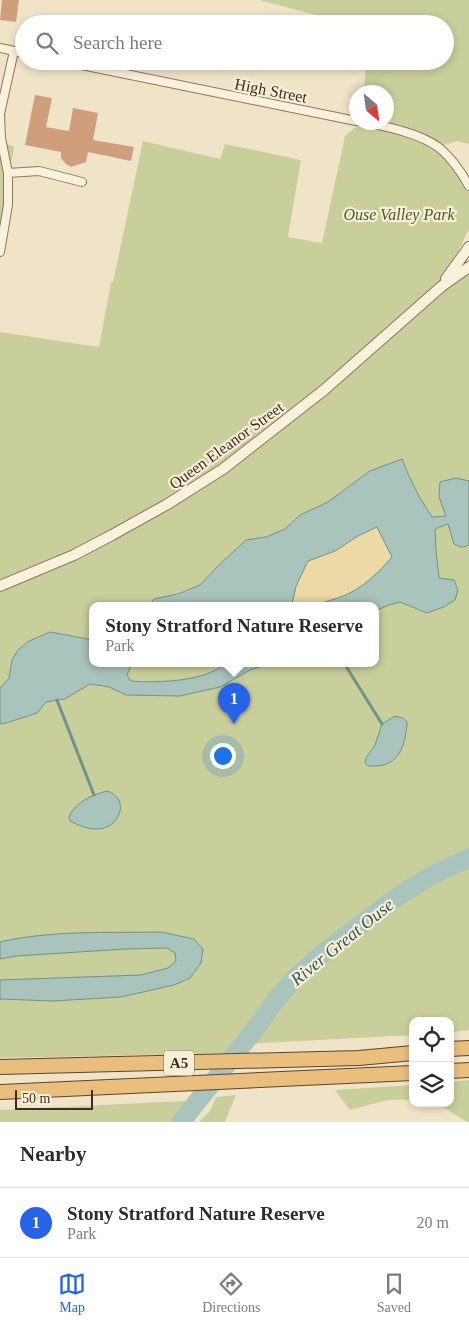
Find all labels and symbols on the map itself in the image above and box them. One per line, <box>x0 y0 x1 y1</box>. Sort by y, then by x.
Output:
street label: High Street <box>233 75 309 107</box>
north arrow <box>349 85 394 130</box>
park label: Ouse Valley Park <box>343 206 455 224</box>
street label: Queen Eleanor Street <box>166 398 287 492</box>
pin: 1 <box>218 683 250 724</box>
your location <box>210 743 236 769</box>
water label: River Great Ouse <box>286 894 397 990</box>
road number: A5 <box>164 1050 194 1076</box>
scale bar <box>15 1087 92 1110</box>

